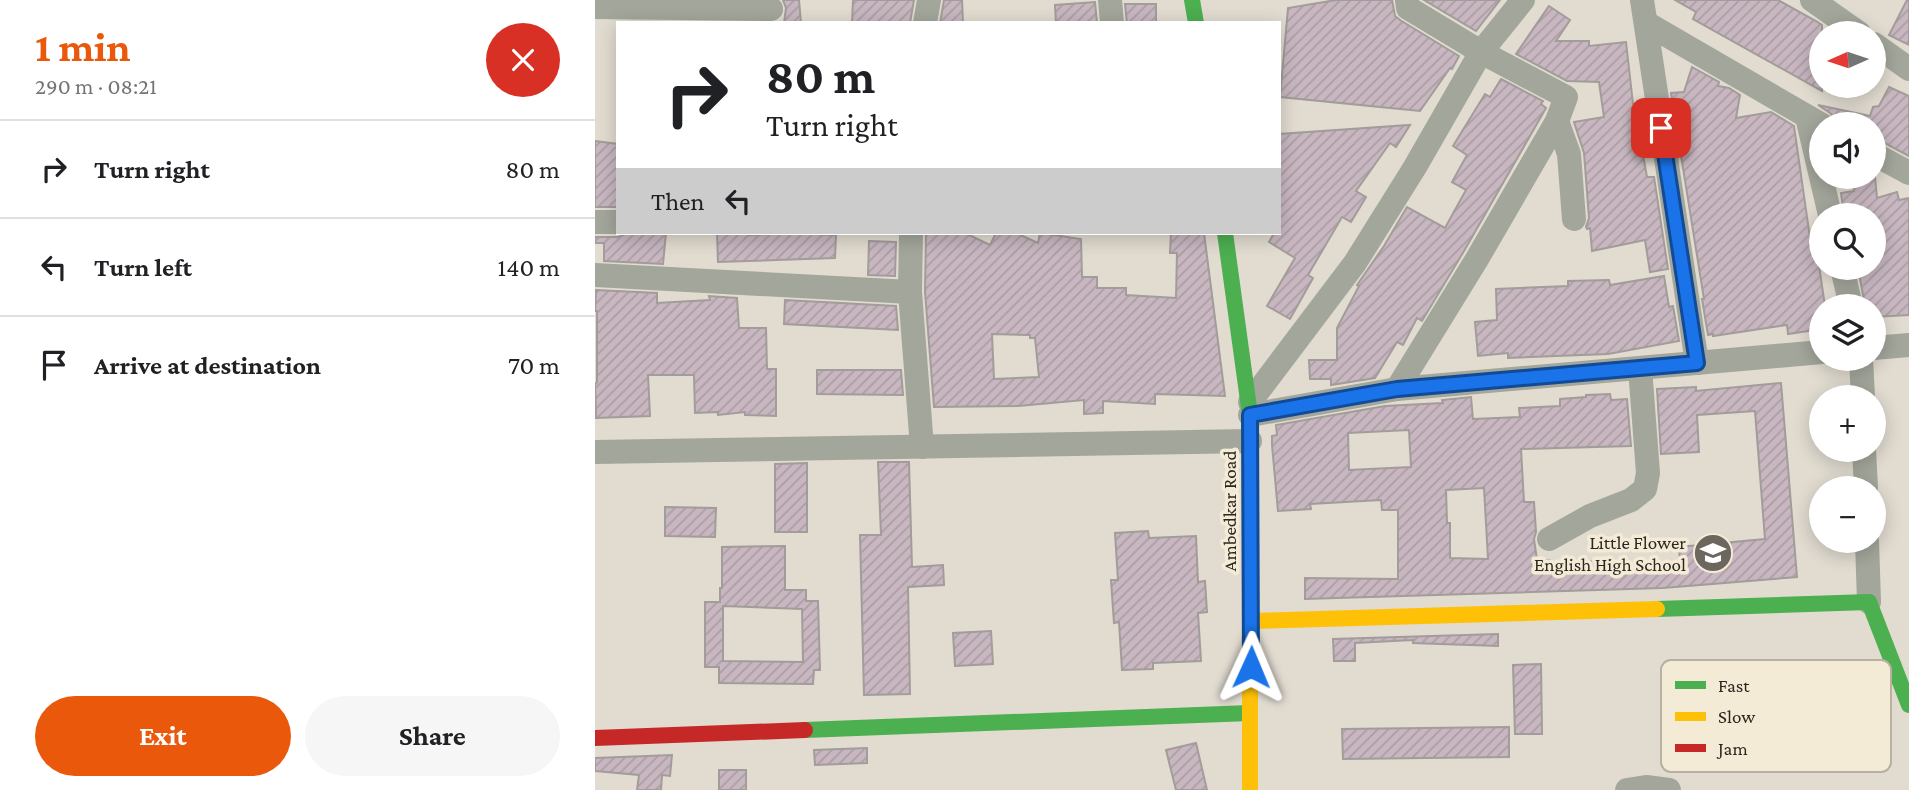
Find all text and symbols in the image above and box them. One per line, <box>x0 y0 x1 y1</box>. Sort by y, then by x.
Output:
north arrow <box>1809 21 1887 98</box>
map controls <box>1809 21 1886 553</box>
text: 1 min <box>35 23 131 70</box>
button: close <box>486 23 560 97</box>
icon: right <box>651 49 742 140</box>
text: 80 m <box>766 49 875 104</box>
text: 290 m · 08:21 <box>35 73 157 99</box>
pin <box>1631 98 1691 158</box>
text: Turn right <box>766 107 898 143</box>
icon: arrive <box>1642 109 1680 147</box>
button: sound <box>1809 112 1886 189</box>
icon: right <box>35 150 73 188</box>
text: Turn right <box>94 155 210 184</box>
text: 80 m <box>506 155 560 184</box>
icon: left <box>719 182 757 220</box>
text: Then <box>651 187 705 216</box>
button: search <box>1809 203 1886 280</box>
icon: left <box>35 248 73 286</box>
text: Turn left <box>94 253 192 282</box>
text: 140 m <box>498 253 560 282</box>
button: layers <box>1809 294 1886 371</box>
icon: arrive <box>35 346 73 384</box>
text: Arrive at destination <box>94 351 321 380</box>
text: 70 m <box>508 351 560 380</box>
button: + <box>1809 385 1886 462</box>
street label: Ambedkar Road <box>1219 451 1240 571</box>
button: − <box>1809 476 1886 553</box>
place label: Little Flower English High School <box>1534 532 1686 575</box>
school or university icon: Little Flower English High School <box>1692 532 1734 574</box>
position arrow <box>1214 630 1288 704</box>
legend <box>1661 660 1891 772</box>
text: Fast <box>1718 675 1750 696</box>
button: Exit <box>35 696 291 776</box>
button: Share <box>305 696 560 776</box>
text: Slow <box>1718 706 1755 727</box>
text: Jam <box>1716 738 1748 759</box>

